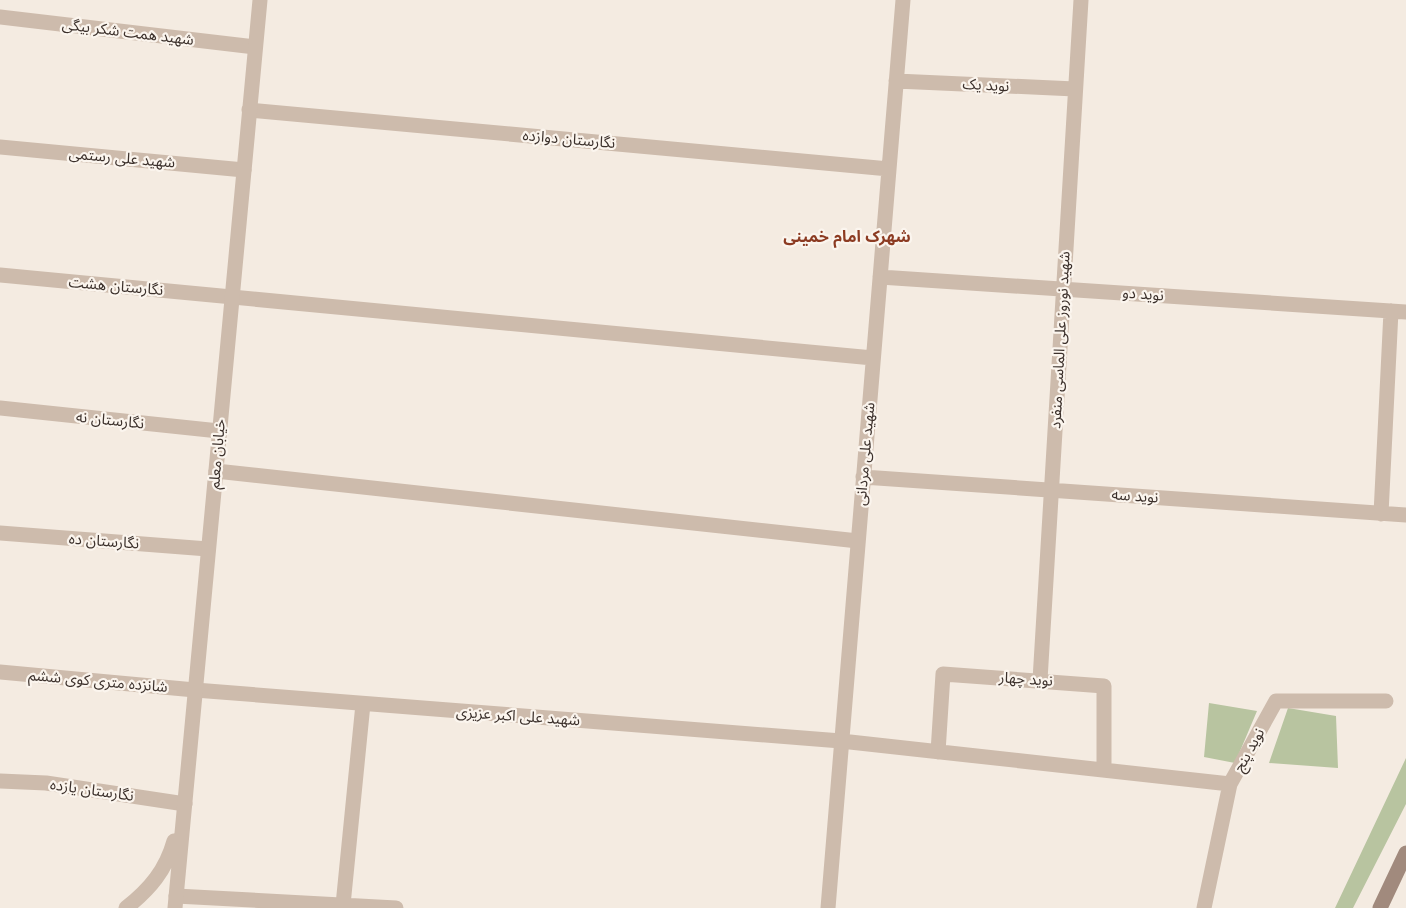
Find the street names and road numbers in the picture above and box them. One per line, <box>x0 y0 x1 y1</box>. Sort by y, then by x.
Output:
street label: شهید همت شکر بیگی <box>61 15 195 49</box>
street label: نوید یک <box>962 75 1010 95</box>
street label: نگارستان دوازده <box>522 126 616 152</box>
street label: شهید علی رستمی <box>68 144 176 172</box>
street label: شهید نوروز علی الماسی منفرد <box>1046 250 1074 429</box>
street label: نگارستان هشت <box>68 273 164 299</box>
street label: نوید دو <box>1122 284 1164 304</box>
street label: شهید علی مردانی <box>852 401 878 506</box>
street label: نگارستان نه <box>75 407 145 433</box>
street label: خیابان معلم <box>205 418 231 490</box>
street label: نوید سه <box>1111 485 1159 507</box>
street label: نگارستان ده <box>68 530 140 552</box>
street label: شانزده متری کوی ششم <box>27 666 169 698</box>
street label: نوید چهار <box>997 668 1054 691</box>
street label: شهید علی اکبر عزیزی <box>455 703 581 729</box>
street label: نوید پنج <box>1230 725 1271 776</box>
street label: نگارستان یازده <box>49 775 135 805</box>

